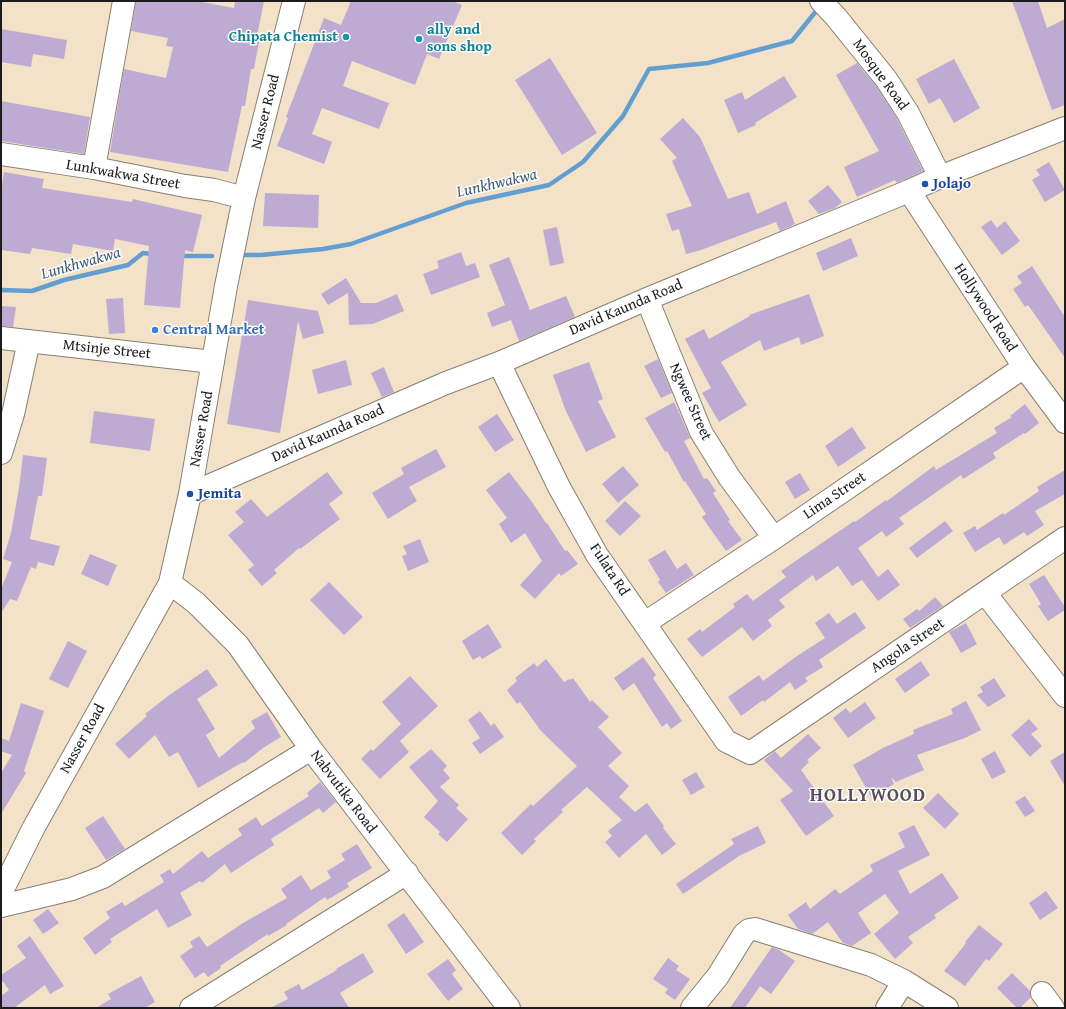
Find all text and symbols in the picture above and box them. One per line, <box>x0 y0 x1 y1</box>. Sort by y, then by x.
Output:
place label: ally and sons shop <box>427 21 492 56</box>
place label: Chipata Chemist <box>229 28 338 46</box>
marker: Chipata Chemist <box>341 32 351 42</box>
marker: ally and sons shop <box>414 34 424 44</box>
street label: Mosque Road <box>848 36 912 114</box>
street label: Nasser Road <box>248 73 284 151</box>
street label: Lunkwakwa Street <box>65 156 181 194</box>
water label: Lunkhwakwa <box>455 165 539 203</box>
place label: Jolajo <box>933 175 971 193</box>
marker: Jolajo <box>920 179 930 189</box>
water label: Lunkhwakwa <box>39 244 123 284</box>
street label: Hollywood Road <box>950 260 1020 356</box>
street label: David Kaunda Road <box>567 276 685 340</box>
place label: Central Market <box>163 321 265 339</box>
marker: Central Market <box>150 325 160 335</box>
street label: Mtsinje Street <box>62 336 152 364</box>
street label: Ngwee Street <box>665 360 715 444</box>
street label: Nasser Road <box>186 390 218 468</box>
street label: David Kaunda Road <box>269 401 387 467</box>
street label: Lima Street <box>800 468 870 524</box>
place label: Jemita <box>198 485 241 503</box>
marker: Jemita <box>185 489 195 499</box>
street label: Fulata Rd <box>585 540 633 600</box>
street label: Angola Street <box>868 615 948 677</box>
street label: Nasser Road <box>57 701 109 777</box>
street label: Nabvutika Road <box>306 747 380 837</box>
district label: HOLLYWOOD <box>810 785 926 807</box>

